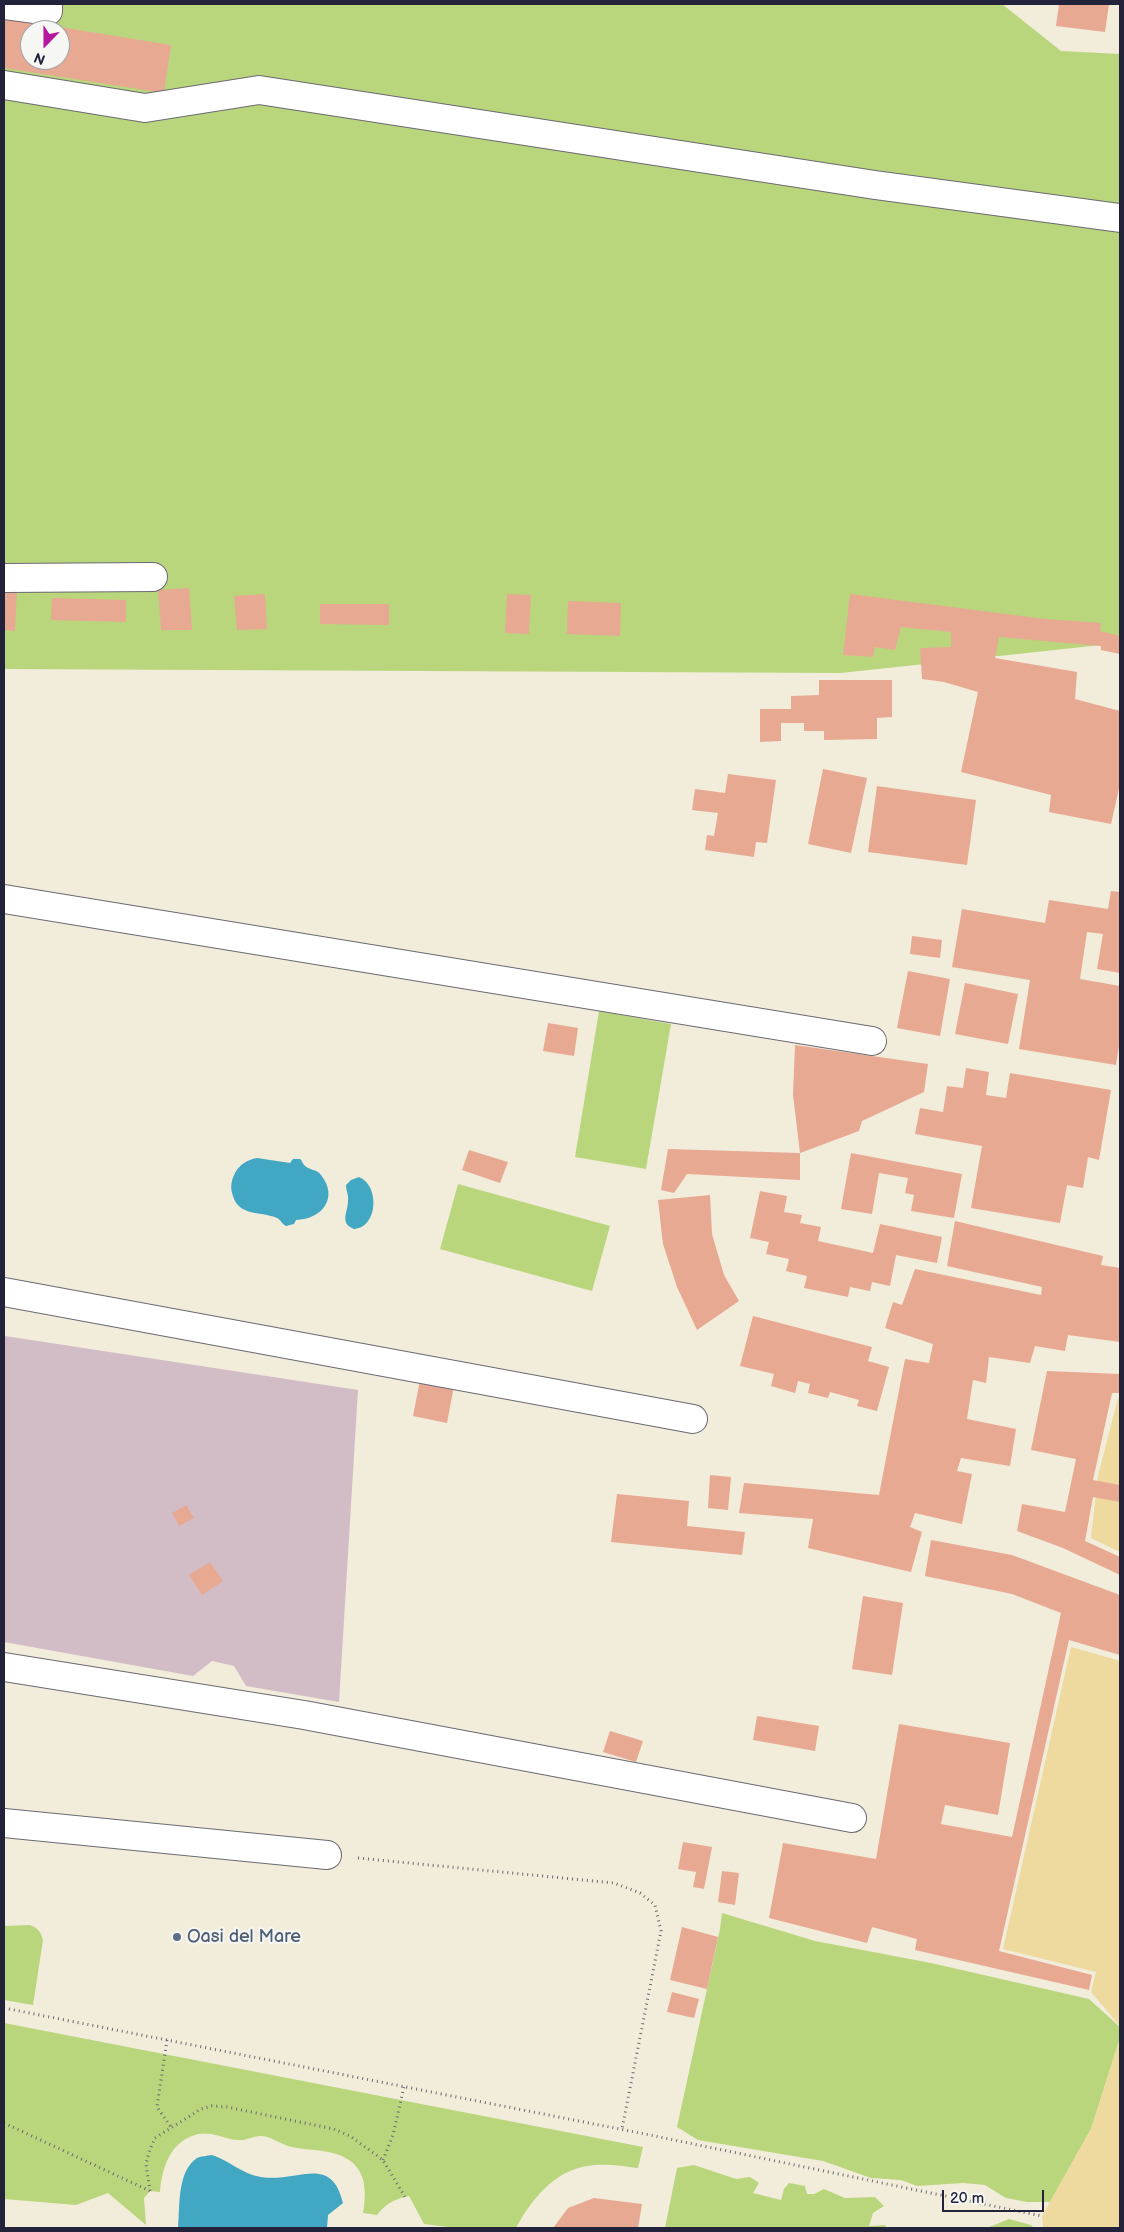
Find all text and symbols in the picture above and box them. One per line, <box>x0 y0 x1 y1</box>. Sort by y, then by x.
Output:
north arrow <box>20 20 70 70</box>
text: N <box>32 49 48 68</box>
place label: Oasi del Mare <box>187 1926 301 1948</box>
marker: Oasi del Mare <box>171 1931 183 1943</box>
scale bar <box>944 2180 1046 2212</box>
text: 20 m <box>950 2189 984 2208</box>

